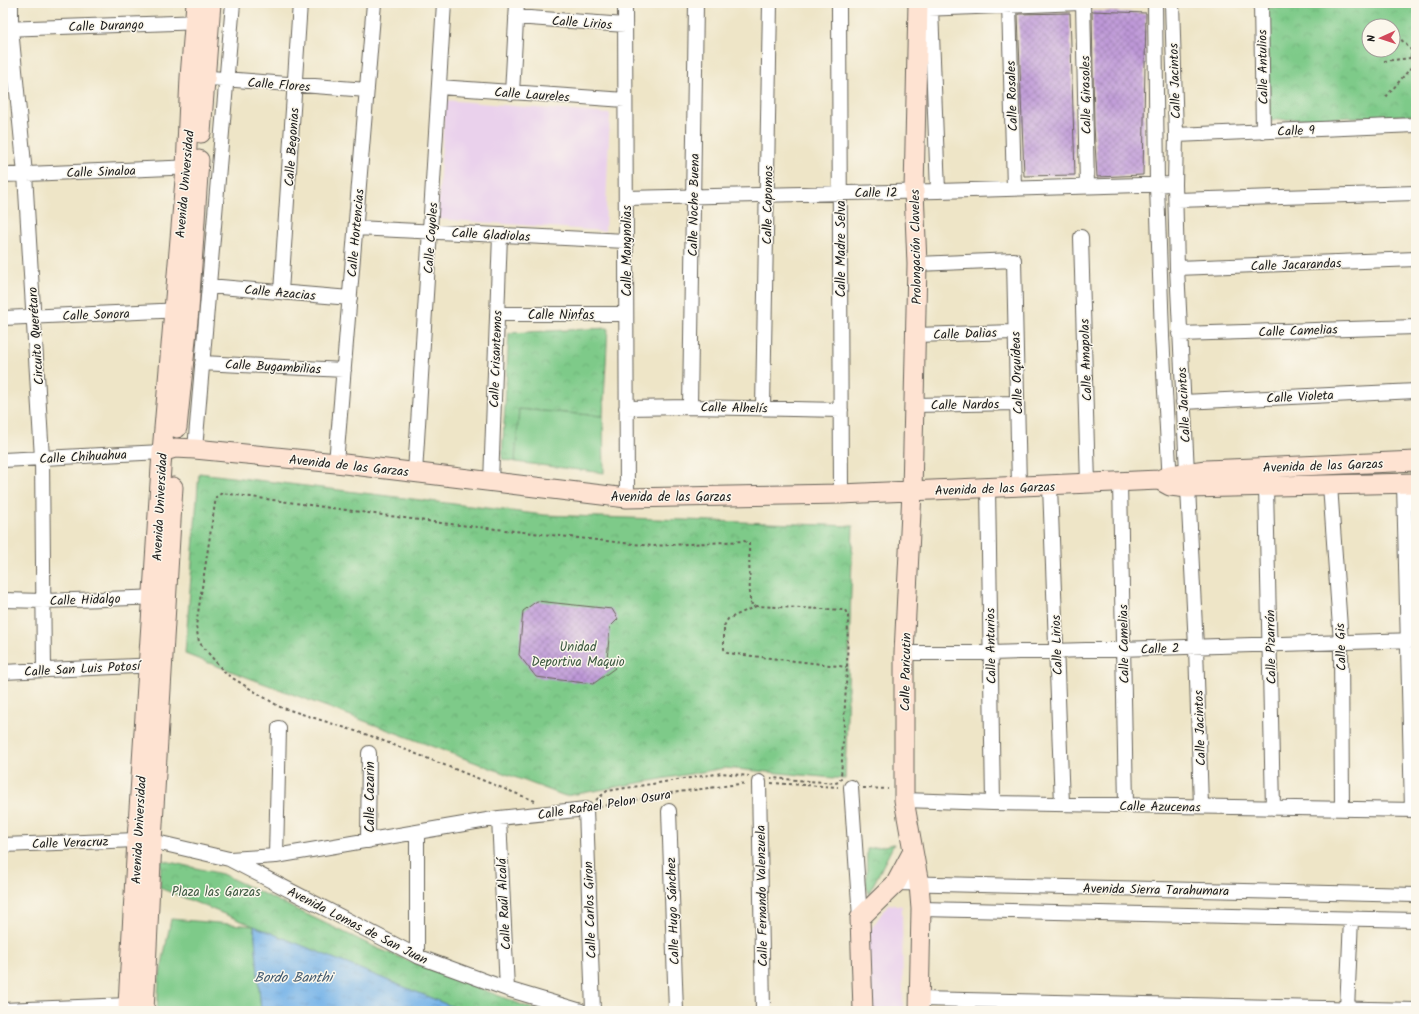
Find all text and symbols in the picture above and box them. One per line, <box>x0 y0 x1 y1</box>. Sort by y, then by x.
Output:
street label: Calle Lirios <box>551 11 613 36</box>
street label: Calle Durango <box>68 15 144 38</box>
north arrow <box>1361 18 1401 58</box>
street label: Calle Antulios <box>1252 29 1275 105</box>
text: N <box>1363 34 1381 42</box>
street label: Calle Jacintos <box>1164 42 1187 119</box>
street label: Calle Girasoles <box>1075 55 1098 135</box>
street label: Calle Rosales <box>1001 60 1024 132</box>
street label: Calle Flores <box>247 73 311 98</box>
street label: Calle Laureles <box>494 82 571 109</box>
street label: Calle Begonias <box>279 106 306 187</box>
street label: Calle 9 <box>1277 120 1316 143</box>
street label: Avenida Universidad <box>170 129 201 239</box>
street label: Calle Noche Buena <box>683 153 706 257</box>
street label: Calle Sinaloa <box>66 161 136 184</box>
street label: Calle Capomos <box>757 165 780 245</box>
street label: Calle 12 <box>854 183 898 204</box>
street label: Calle Hortencias <box>342 188 371 278</box>
street label: Prolongación Claveles <box>905 189 928 305</box>
street label: Calle Madre Selva <box>831 200 852 298</box>
street label: Calle Coyoles <box>419 201 444 275</box>
street label: Calle Mangnolias <box>617 205 638 297</box>
street label: Calle Gladiolas <box>451 223 531 248</box>
street label: Calle Jacarandas <box>1250 253 1342 278</box>
street label: Calle Azacias <box>243 280 317 307</box>
street label: Circuito Querétaro <box>23 286 50 386</box>
street label: Calle Sonora <box>62 304 130 327</box>
street label: Calle Ninfas <box>528 305 595 326</box>
street label: Calle Crisantemos <box>484 309 509 408</box>
street label: Calle Amapolas <box>1075 318 1098 402</box>
street label: Calle Camelias <box>1258 320 1339 343</box>
street label: Calle Dalias <box>933 323 998 346</box>
street label: Calle Orquídeas <box>1006 331 1029 415</box>
street label: Calle Bugambilias <box>224 354 322 381</box>
street label: Calle Jacintos <box>1172 366 1197 443</box>
street label: Calle Violeta <box>1266 385 1334 410</box>
street label: Calle Nardos <box>931 394 1000 417</box>
street label: Calle Alhelís <box>700 397 768 420</box>
street label: Calle Chihuahua <box>39 445 127 470</box>
street label: Avenida de las Garzas <box>288 450 410 483</box>
street label: Avenida Universidad <box>147 452 174 562</box>
street label: Avenida de las Garzas <box>1263 454 1384 479</box>
street label: Avenida de las Garzas <box>935 477 1056 502</box>
street label: Avenida de las Garzas <box>611 487 732 508</box>
street label: Calle Hidalgo <box>49 589 121 612</box>
street label: Calle Camelias <box>1113 604 1136 684</box>
street label: Calle Anturios <box>980 607 1003 684</box>
street label: Calle Pizarrón <box>1260 609 1283 685</box>
street label: Calle Lirios <box>1046 614 1069 675</box>
street label: Calle Gis <box>1330 622 1353 671</box>
street label: Calle Paricutin <box>895 632 918 712</box>
park label: Unidad Deportiva Maquio <box>531 637 625 673</box>
street label: Calle 2 <box>1140 638 1180 661</box>
street label: Calle San Luis Potosí <box>24 656 143 683</box>
street label: Calle Jacintos <box>1189 689 1212 766</box>
street label: Calle Cazarin <box>360 761 381 833</box>
street label: Avenida Universidad <box>126 775 153 885</box>
street label: Calle Rafael Pelon Osura <box>536 785 672 826</box>
street label: Calle Azucenas <box>1119 796 1201 819</box>
street label: Calle Fernando Valenzuela <box>751 825 774 967</box>
street label: Calle Veracruz <box>31 832 109 855</box>
street label: Calle Raúl Alcalá <box>492 856 517 950</box>
street label: Calle Hugo Sánchez <box>661 856 686 965</box>
street label: Calle Carlos Giron <box>578 861 603 959</box>
street label: Avenida Sierra Tarahumara <box>1083 879 1229 902</box>
park label: Plaza las Garzas <box>171 882 261 903</box>
street label: Avenida Lomas de San Juan <box>283 882 431 971</box>
water label: Bordo Banthi <box>254 967 335 989</box>

